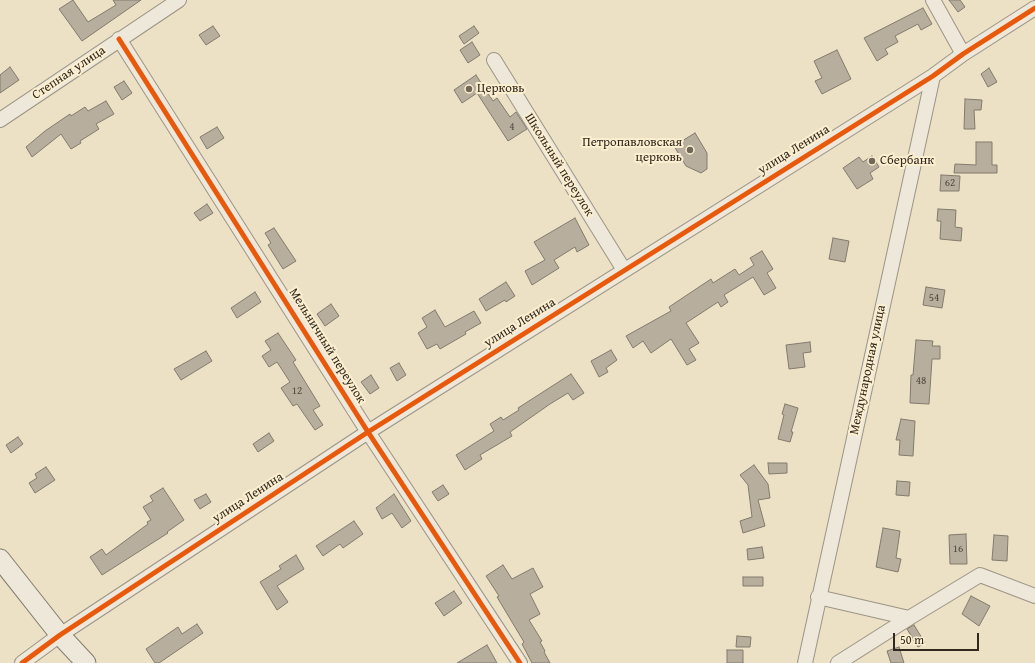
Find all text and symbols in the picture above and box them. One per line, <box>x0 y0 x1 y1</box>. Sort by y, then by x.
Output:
street label: Степная улица <box>29 43 109 103</box>
place label: Церковь <box>477 81 524 97</box>
marker: Церковь <box>464 84 474 94</box>
street label: Школьный переулок <box>521 111 597 219</box>
house number: 4 <box>509 120 515 134</box>
street label: улица Ленина <box>755 122 833 178</box>
place label: Петропавловская церковь <box>582 135 682 166</box>
marker: Петропавловская церковь <box>685 145 695 155</box>
place label: Сбербанк <box>880 153 934 169</box>
marker: Сбербанк <box>867 156 877 166</box>
house number: 62 <box>945 176 955 190</box>
street label: Мельничный переулок <box>285 286 369 406</box>
house number: 54 <box>929 291 939 305</box>
street label: улица Ленина <box>481 295 559 351</box>
street label: Международная улица <box>847 304 889 436</box>
house number: 48 <box>916 374 926 388</box>
house number: 12 <box>292 384 302 398</box>
street label: улица Ленина <box>210 469 286 527</box>
house number: 16 <box>953 542 963 556</box>
scale bar <box>895 625 981 651</box>
text: 50 m <box>900 631 924 648</box>

